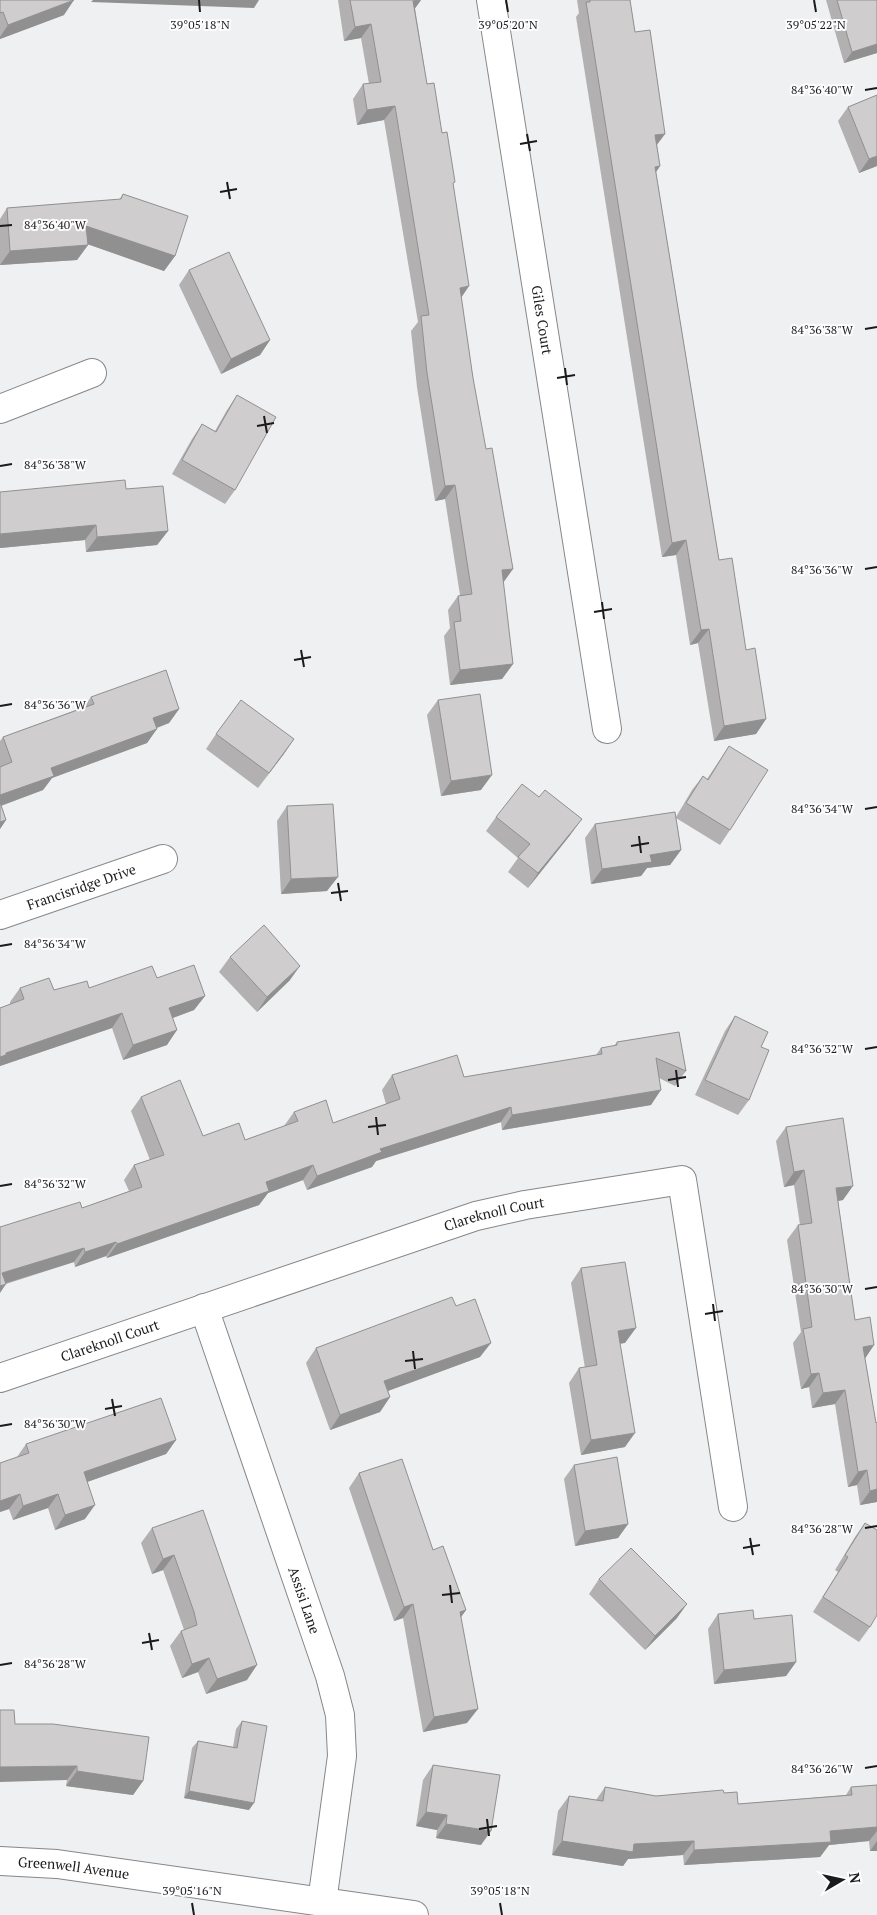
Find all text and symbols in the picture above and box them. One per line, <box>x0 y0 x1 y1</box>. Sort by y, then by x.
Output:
text: 39°05'18"N <box>170 17 230 32</box>
text: 39°05'20"N <box>478 17 538 32</box>
text: 39°05'22"N <box>786 17 846 32</box>
text: 84°36'40"W <box>791 82 854 97</box>
text: 84°36'40"W <box>24 217 87 232</box>
street label: Giles Court <box>528 284 557 357</box>
text: 84°36'38"W <box>791 322 854 337</box>
text: 84°36'38"W <box>24 457 87 472</box>
text: 84°36'36"W <box>791 562 854 577</box>
text: 84°36'36"W <box>24 697 87 712</box>
text: 84°36'34"W <box>791 801 854 816</box>
street label: Francisridge Drive <box>24 859 138 914</box>
text: 84°36'34"W <box>24 936 87 951</box>
text: 84°36'32"W <box>791 1041 854 1056</box>
text: 84°36'32"W <box>24 1176 87 1191</box>
street label: Clareknoll Court <box>441 1192 546 1235</box>
text: 84°36'30"W <box>791 1281 854 1296</box>
street label: Clareknoll Court <box>58 1314 162 1366</box>
text: 84°36'30"W <box>24 1416 87 1431</box>
text: 84°36'28"W <box>791 1521 854 1536</box>
street label: Assisi Lane <box>284 1564 325 1636</box>
text: 84°36'28"W <box>24 1656 87 1671</box>
text: 84°36'26"W <box>791 1761 854 1776</box>
street label: Greenwell Avenue <box>18 1852 131 1883</box>
north arrow <box>817 1855 867 1905</box>
text: N <box>845 1871 866 1885</box>
text: 39°05'16"N <box>162 1883 222 1898</box>
text: 39°05'18"N <box>470 1883 530 1898</box>

